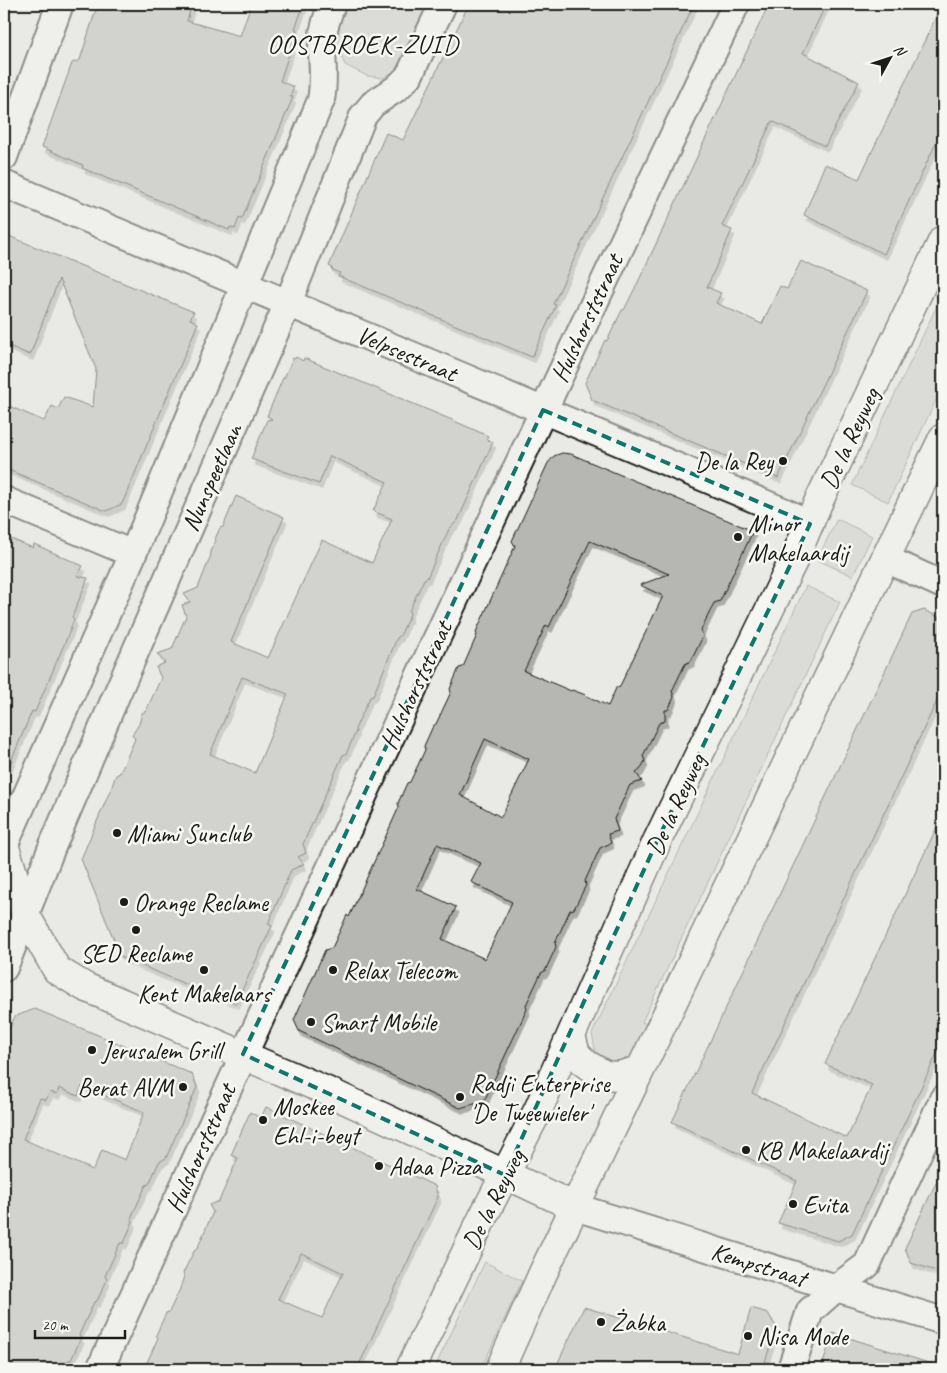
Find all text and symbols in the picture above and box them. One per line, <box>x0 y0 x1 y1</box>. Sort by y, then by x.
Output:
district label: OOSTBROEK-ZUID <box>267 28 460 61</box>
north arrow <box>864 32 914 82</box>
text: N <box>890 41 910 61</box>
street label: Hulshorststraat <box>543 247 632 387</box>
street label: Velpsestraat <box>352 319 464 390</box>
street label: De la Reyweg <box>813 382 888 494</box>
street label: Nunspeetlaan <box>174 417 251 536</box>
place label: De la Rey <box>695 446 774 478</box>
marker: De la Rey <box>777 455 789 467</box>
place label: Minor Makelaardij <box>748 508 852 569</box>
marker: Minor Makelaardij <box>732 531 744 543</box>
street label: Hulshorststraat <box>372 614 461 754</box>
street label: De la Reyweg <box>639 748 714 860</box>
place label: Miami Sunclub <box>127 818 253 850</box>
marker: Miami Sunclub <box>111 827 123 839</box>
place label: Orange Reclame <box>134 887 270 919</box>
marker: Orange Reclame <box>118 896 130 908</box>
marker: SED Reclame <box>130 924 142 936</box>
place label: SED Reclame <box>80 938 193 970</box>
place label: Relax Telecom <box>343 955 459 987</box>
marker: Kent Makelaars <box>198 964 210 976</box>
marker: Relax Telecom <box>327 964 339 976</box>
place label: Kent Makelaars <box>137 978 273 1010</box>
place label: Smart Mobile <box>321 1007 438 1039</box>
marker: Smart Mobile <box>305 1016 317 1028</box>
place label: Jerusalem Grill <box>101 1035 226 1067</box>
marker: Jerusalem Grill <box>86 1044 98 1056</box>
place label: Radji Enterprise 'De Tweewieler' <box>470 1068 611 1129</box>
place label: Berat AVM <box>77 1072 175 1104</box>
street label: Hulshorststraat <box>158 1077 245 1218</box>
marker: Berat AVM <box>177 1081 189 1093</box>
place label: Moskee Ehl-i-beyt <box>273 1091 363 1152</box>
marker: Radji Enterprise 'De Tweewieler' <box>454 1091 466 1103</box>
marker: Moskee Ehl-i-beyt <box>257 1114 269 1126</box>
place label: KB Makelaardij <box>756 1135 891 1167</box>
street label: De la Reyweg <box>455 1143 533 1255</box>
marker: KB Makelaardij <box>740 1144 752 1156</box>
place label: Adaa Pizza <box>389 1151 483 1183</box>
marker: Adaa Pizza <box>373 1160 385 1172</box>
place label: Evita <box>803 1189 849 1221</box>
marker: Evita <box>787 1198 799 1210</box>
street label: Kempstraat <box>707 1235 814 1296</box>
place label: Żabka <box>611 1307 667 1339</box>
scale bar <box>35 1308 125 1340</box>
text: 20 m <box>42 1316 69 1335</box>
marker: Żabka <box>595 1316 607 1328</box>
place label: Nisa Mode <box>758 1321 849 1353</box>
marker: Nisa Mode <box>742 1330 754 1342</box>

